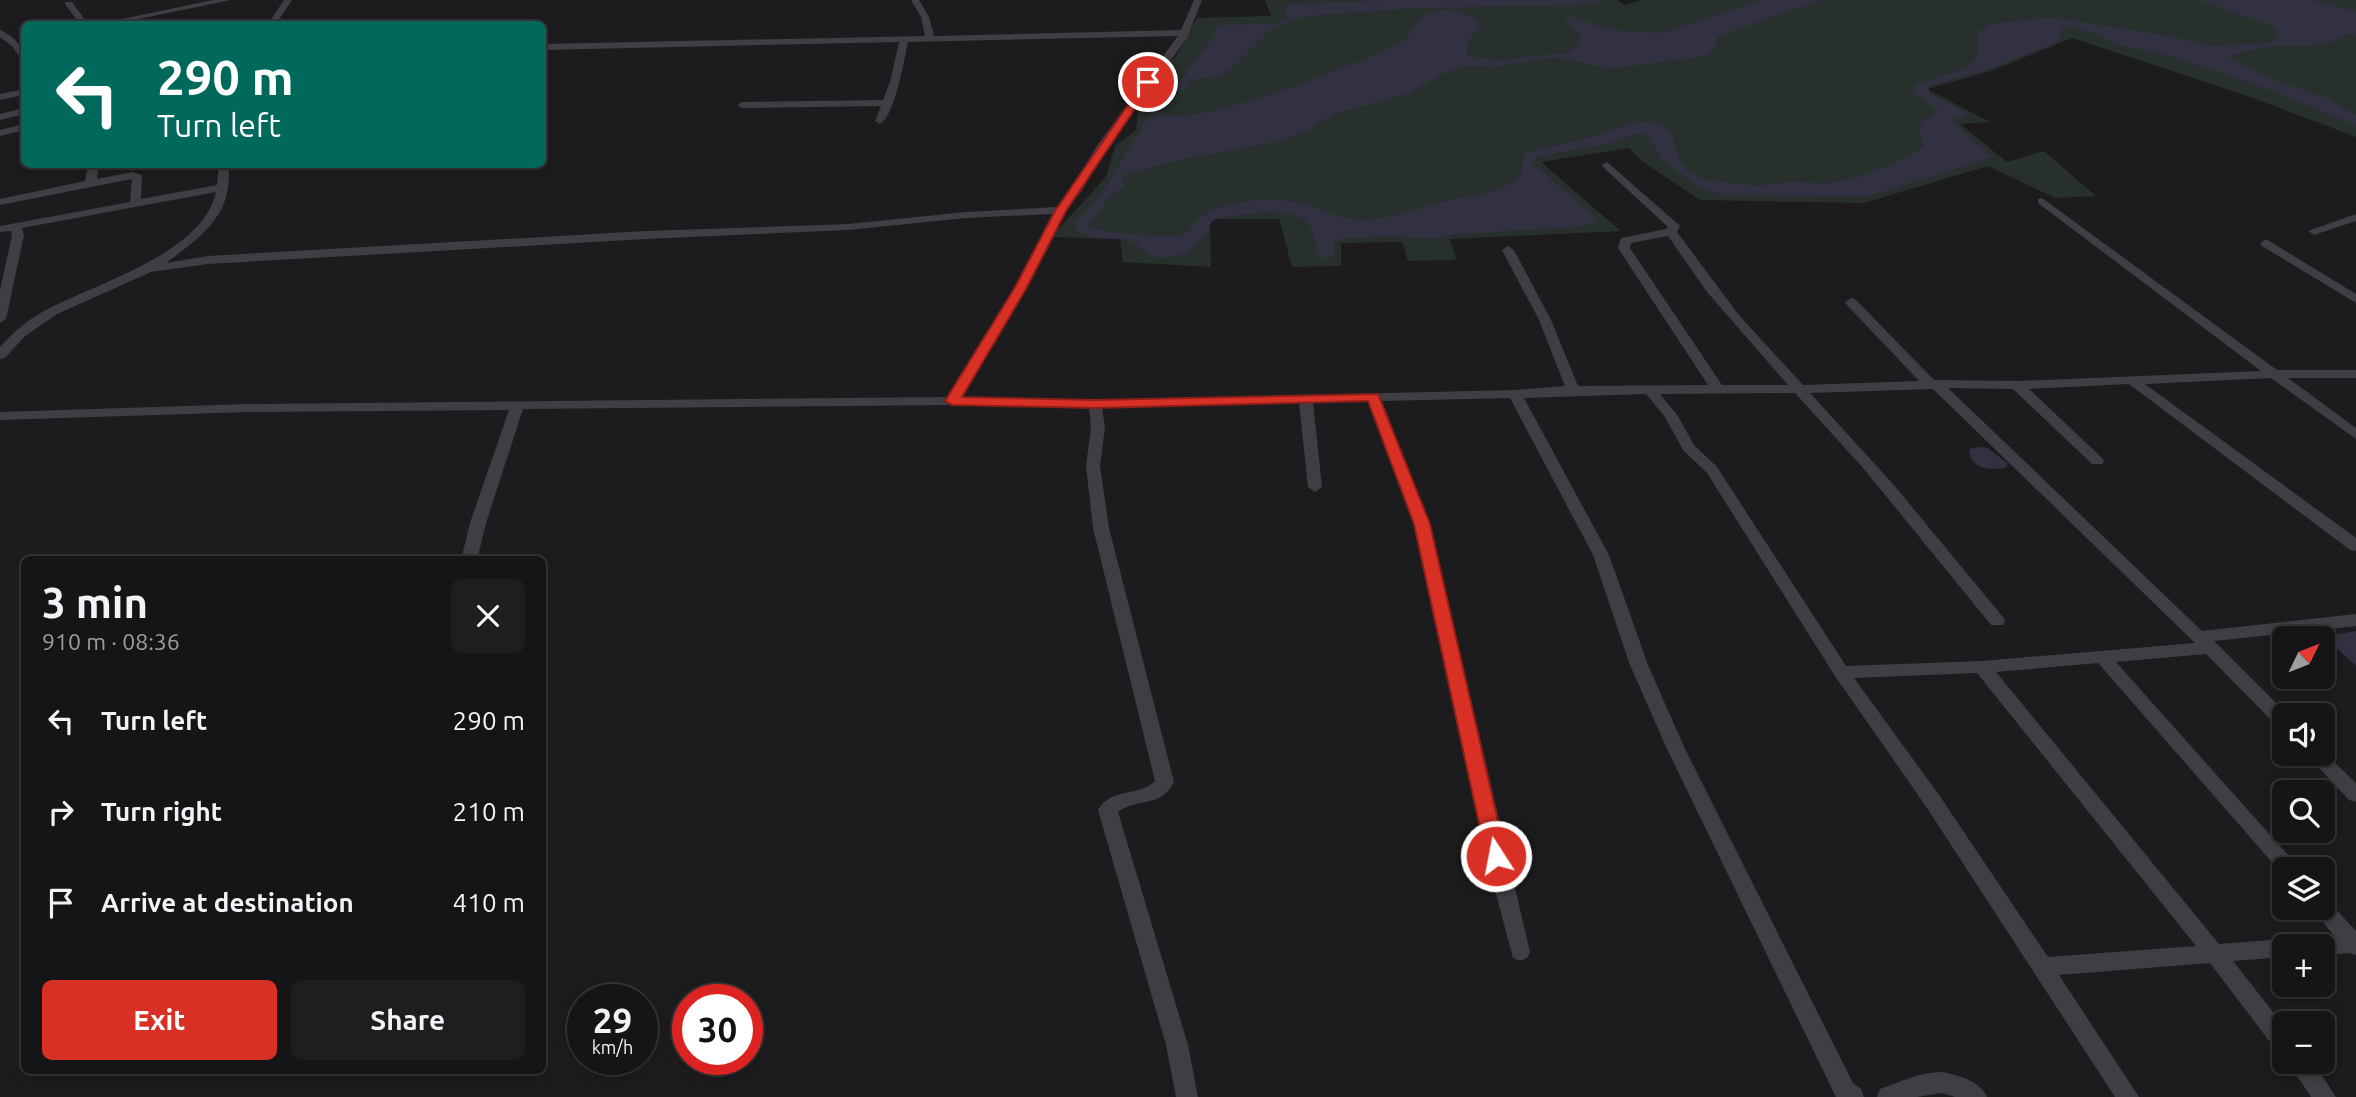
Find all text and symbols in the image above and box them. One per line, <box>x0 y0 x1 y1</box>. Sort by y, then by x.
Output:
icon: left <box>42 49 133 140</box>
text: 290 m <box>157 49 294 104</box>
pin <box>1118 52 1178 112</box>
icon: arrive <box>1129 63 1167 101</box>
text: Turn left <box>157 107 281 143</box>
text: 3 min <box>42 579 148 626</box>
button: close <box>451 579 525 653</box>
north arrow <box>2272 626 2334 690</box>
map controls <box>2272 626 2335 1074</box>
text: 910 m · 08:36 <box>42 629 180 654</box>
icon: left <box>42 702 80 740</box>
button: sound <box>2272 703 2335 766</box>
text: Turn left <box>101 706 207 735</box>
text: 290 m <box>453 706 525 735</box>
button: search <box>2272 780 2335 843</box>
icon: right <box>42 793 80 831</box>
text: Turn right <box>101 797 222 826</box>
text: 210 m <box>453 797 525 826</box>
position arrow <box>1459 819 1533 893</box>
button: layers <box>2272 857 2335 920</box>
icon: arrive <box>42 884 80 922</box>
text: Arrive at destination <box>101 888 354 917</box>
text: 410 m <box>453 888 525 917</box>
button: + <box>2272 934 2335 997</box>
button: Exit <box>42 980 277 1060</box>
button: Share <box>291 980 525 1060</box>
speed limit sign: 30 <box>672 984 763 1075</box>
text: 29 <box>593 1000 632 1040</box>
button: − <box>2272 1011 2335 1074</box>
text: km/h <box>592 1037 633 1057</box>

